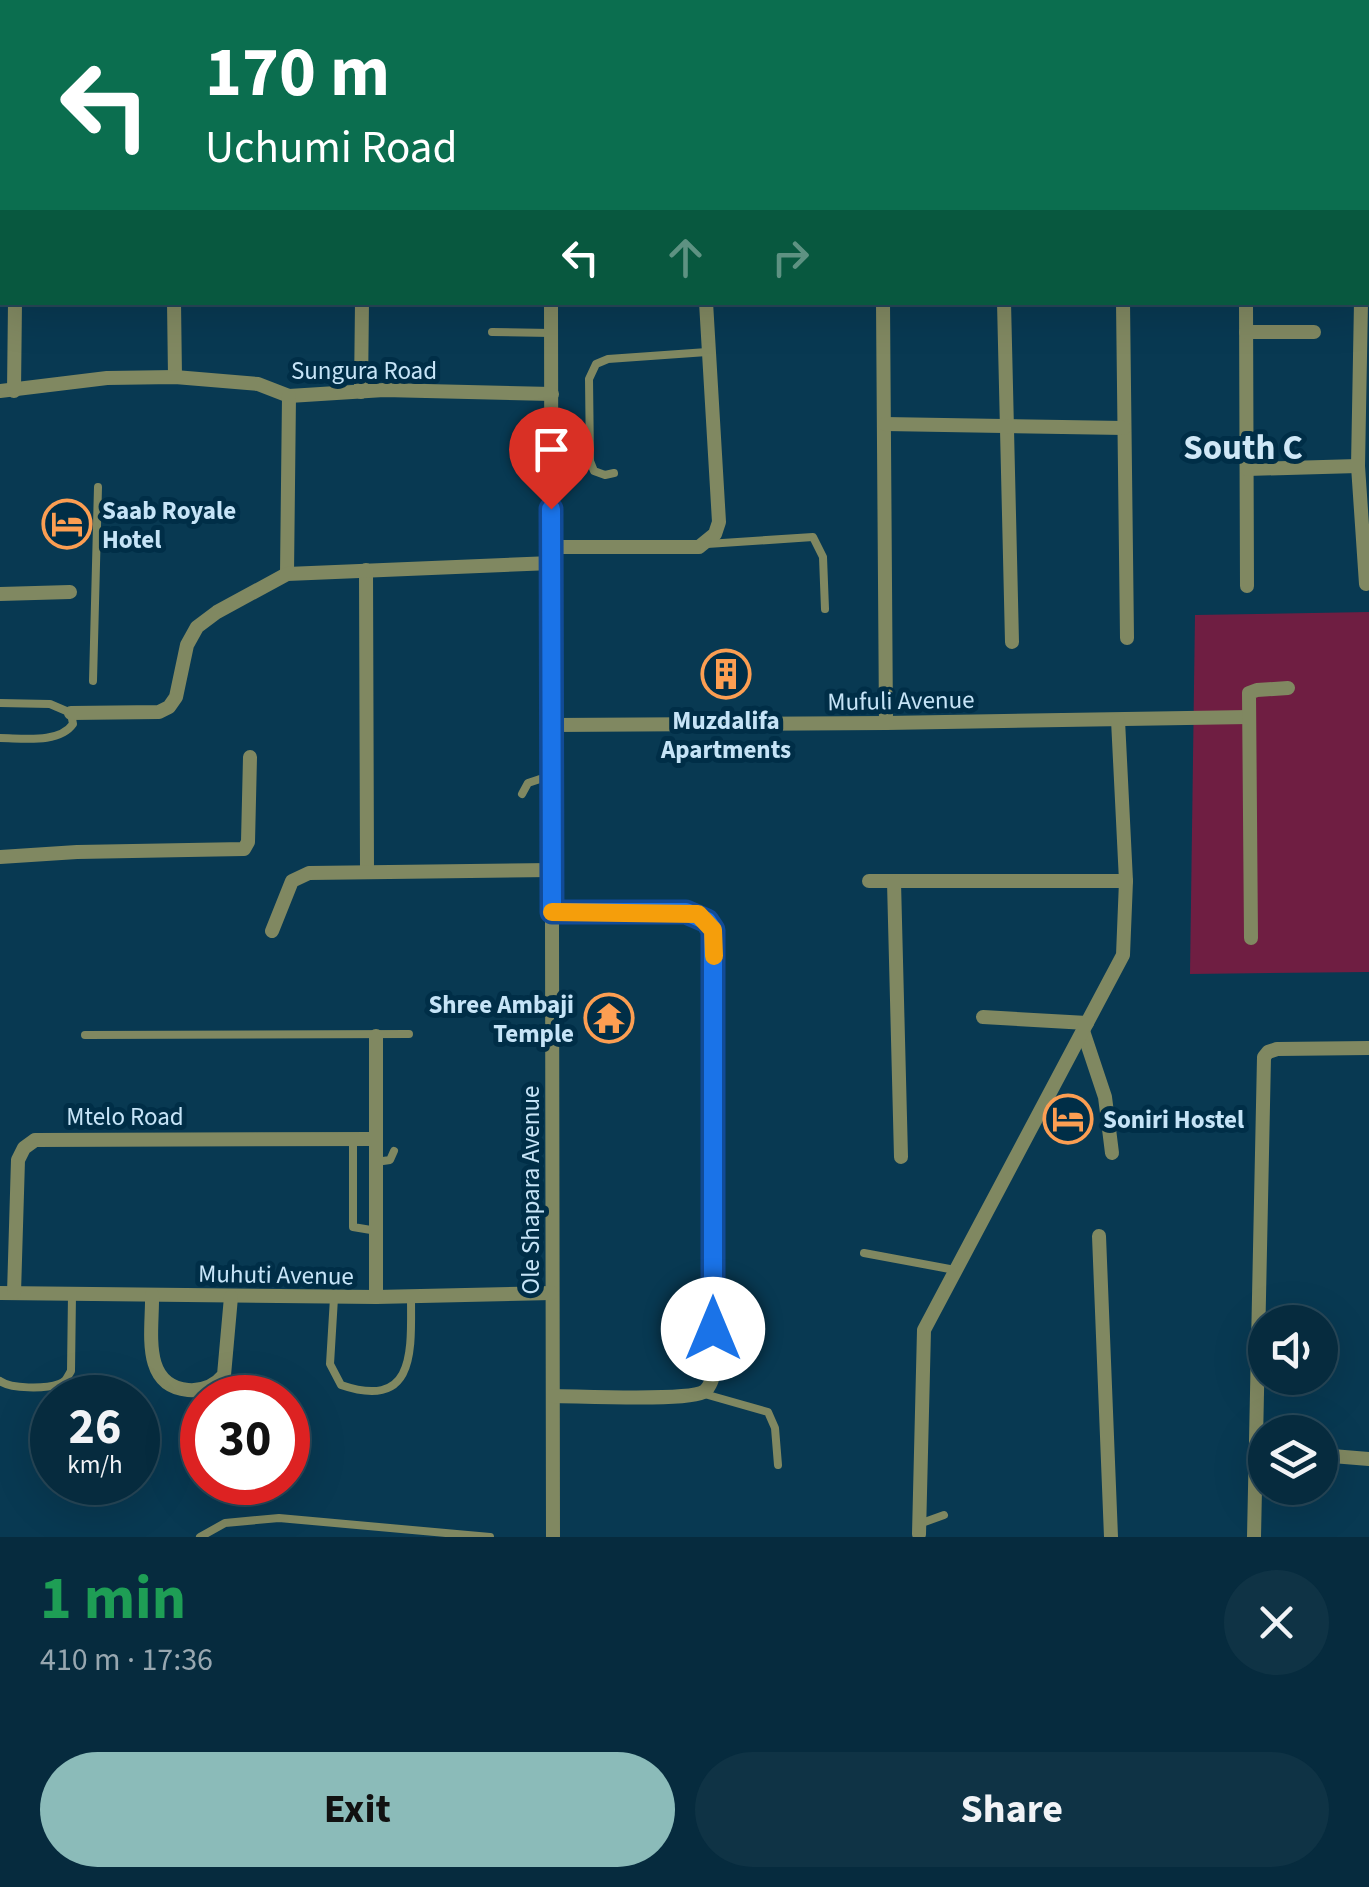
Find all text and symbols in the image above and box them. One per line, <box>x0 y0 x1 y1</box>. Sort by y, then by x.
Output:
text: 170 m <box>205 23 390 123</box>
icon: left <box>40 40 170 170</box>
text: Uchumi Road <box>205 116 457 180</box>
icon: left <box>553 230 608 285</box>
icon: ahead <box>658 230 713 285</box>
icon: right <box>763 230 818 285</box>
street label: Sungura Road <box>291 353 437 389</box>
pin <box>509 407 594 510</box>
icon: arrive <box>524 422 579 477</box>
district label: South C <box>1183 423 1303 473</box>
place label: Saab Royale Hotel <box>102 493 236 558</box>
hotel icon: Saab Royale Hotel <box>41 498 93 550</box>
building icon: Muzdalifa Apartments <box>700 648 752 700</box>
street label: Mufuli Avenue <box>827 682 975 720</box>
place label: Muzdalifa Apartments <box>660 703 791 768</box>
place label: Shree Ambaji Temple <box>428 987 574 1052</box>
temple icon: Shree Ambaji Temple <box>583 992 635 1044</box>
street label: Ole Shapara Avenue <box>513 1086 549 1294</box>
hotel icon: Soniri Hostel <box>1042 1093 1094 1145</box>
street label: Mtelo Road <box>66 1099 184 1135</box>
place label: Soniri Hostel <box>1103 1102 1244 1138</box>
street label: Muhuti Avenue <box>198 1256 354 1294</box>
position arrow <box>661 1277 765 1381</box>
map controls <box>1248 1305 1338 1505</box>
button: sound <box>1248 1305 1338 1395</box>
speed limit sign: 30 <box>180 1375 310 1505</box>
text: 26 <box>69 1392 121 1463</box>
button: layers <box>1248 1415 1338 1505</box>
text: km/h <box>67 1447 123 1483</box>
text: 1 min <box>40 1557 186 1642</box>
button: close <box>1224 1570 1329 1675</box>
text: 410 m · 17:36 <box>40 1637 213 1683</box>
button: Exit <box>40 1752 675 1867</box>
button: Share <box>695 1752 1329 1867</box>

